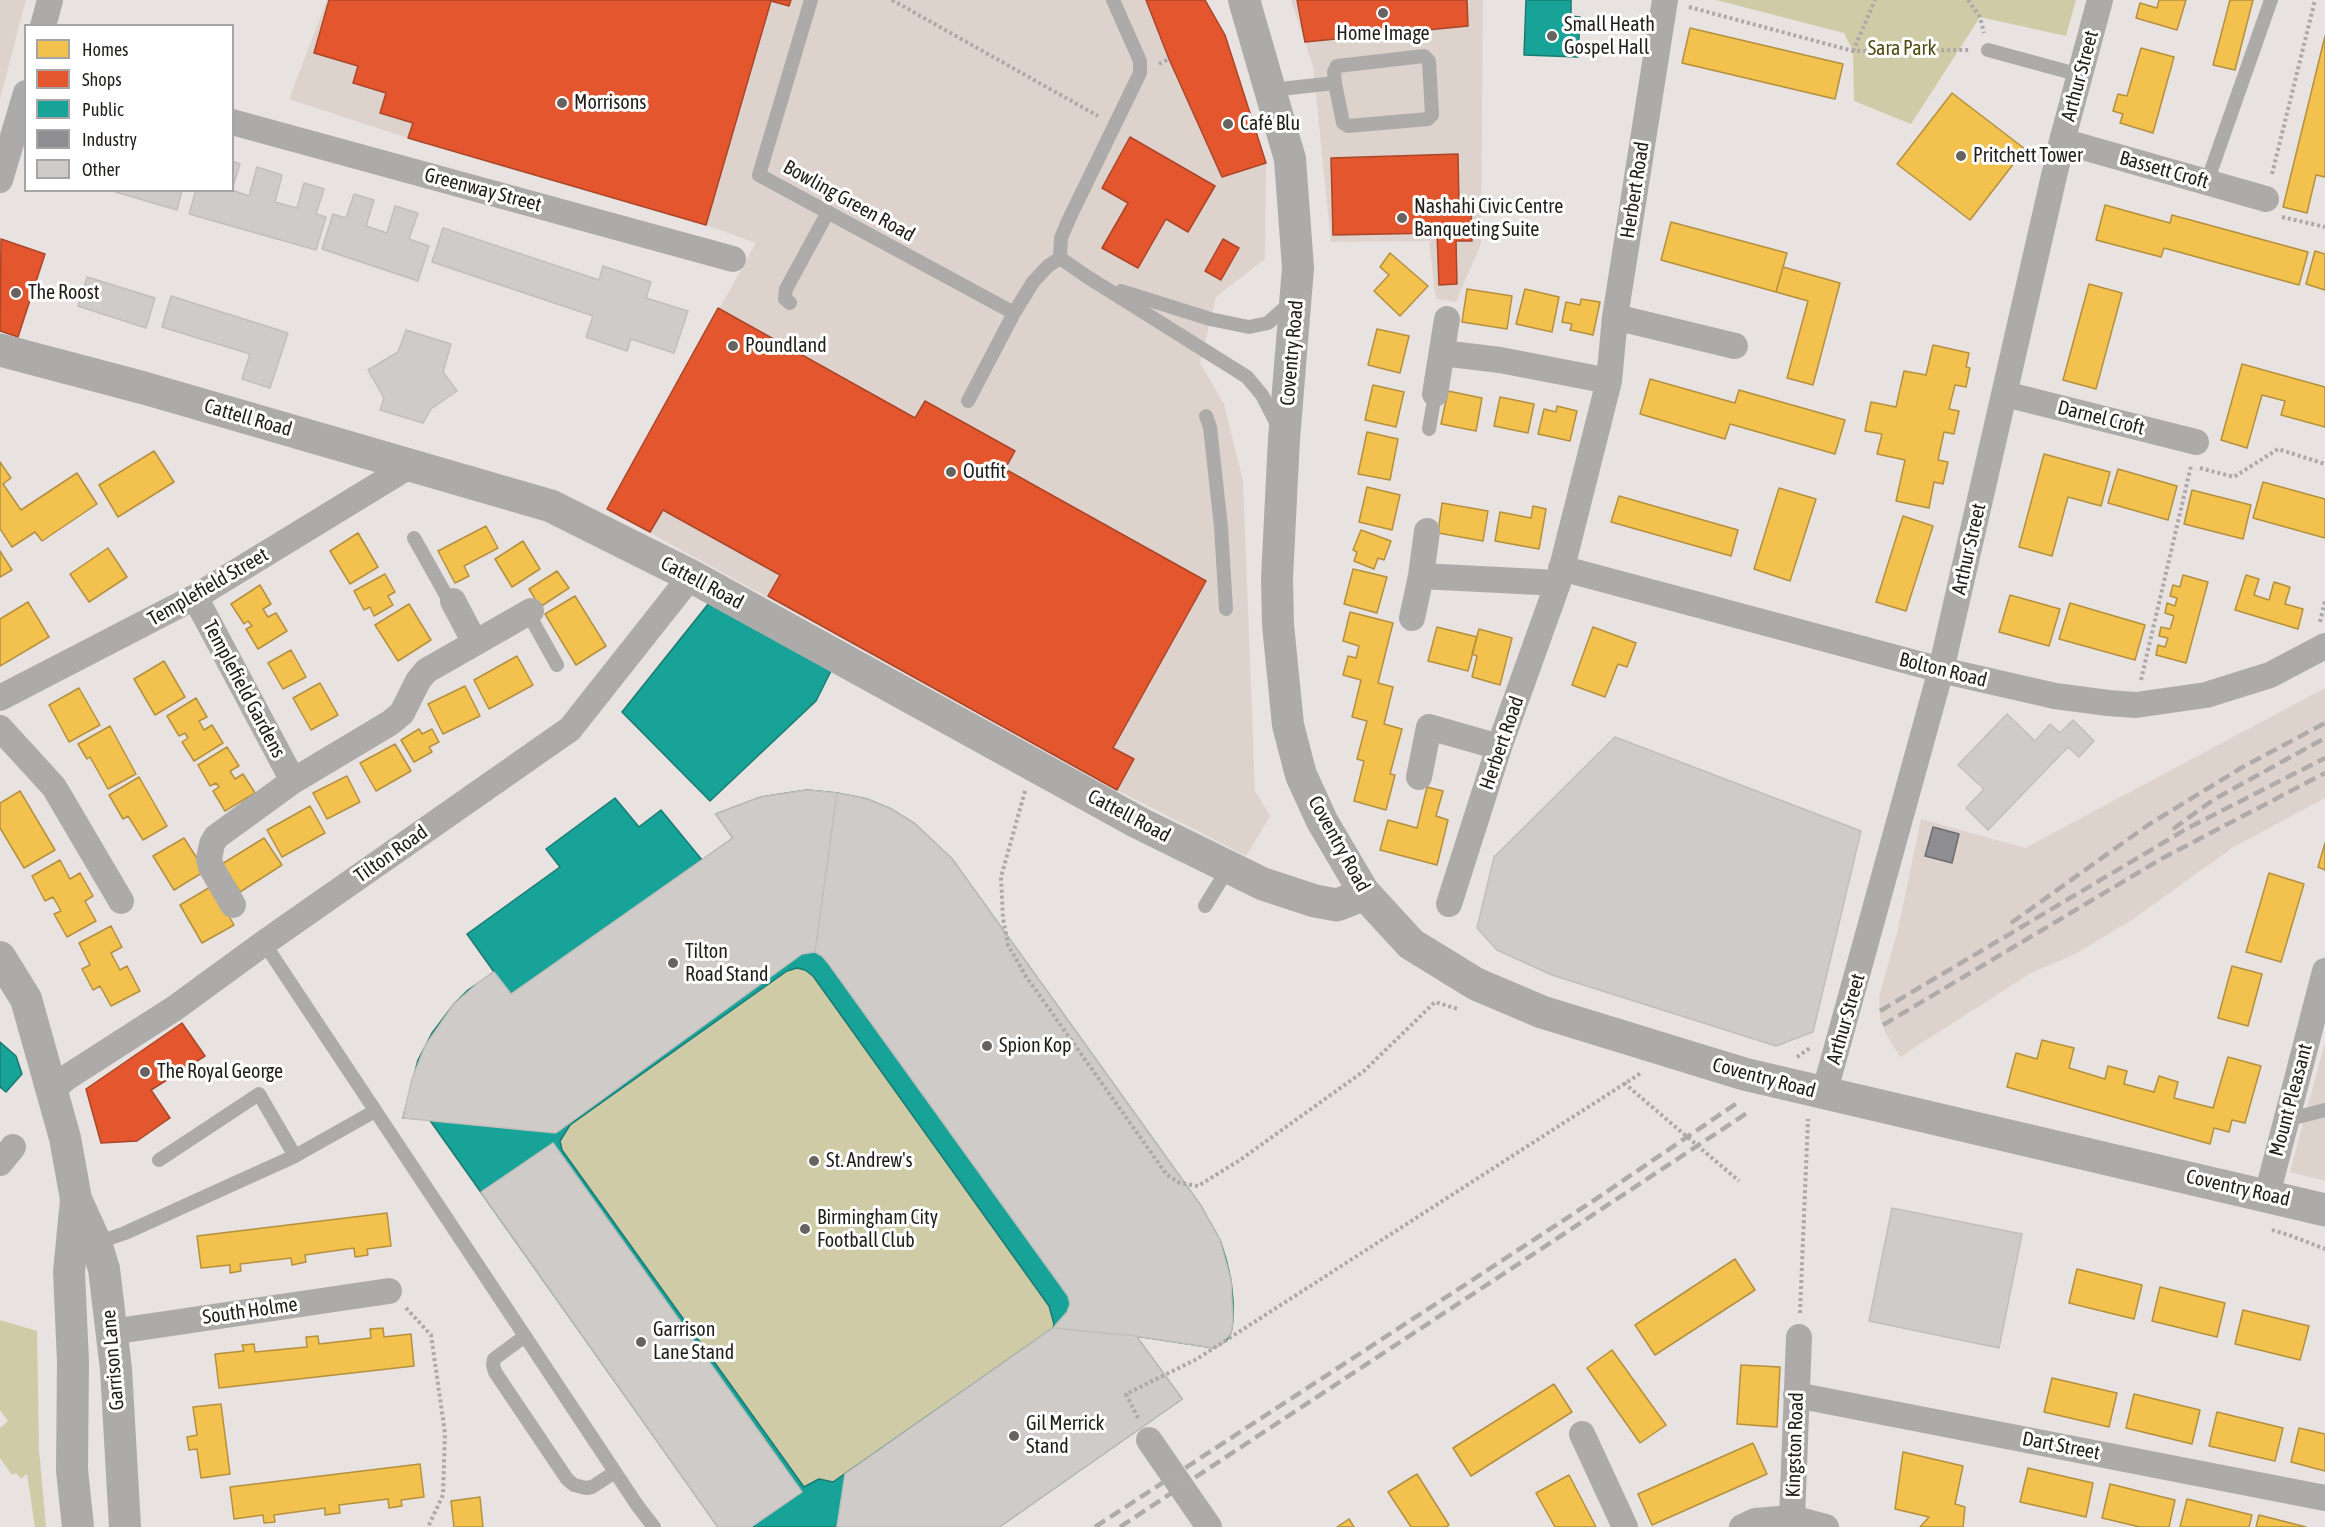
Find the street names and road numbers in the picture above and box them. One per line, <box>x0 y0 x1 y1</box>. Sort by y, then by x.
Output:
street label: Arthur Street <box>2056 28 2104 124</box>
street label: Herbert Road <box>1616 140 1654 240</box>
street label: Bassett Croft <box>2117 146 2211 194</box>
street label: Bowling Green Road <box>779 155 919 247</box>
street label: Greenway Street <box>422 163 544 217</box>
street label: Coventry Road <box>1275 299 1309 407</box>
street label: Cattell Road <box>201 394 295 442</box>
street label: Darnel Croft <box>2055 396 2147 440</box>
street label: Arthur Street <box>1947 501 1991 597</box>
street label: Templefield Street <box>143 543 273 631</box>
street label: Cattell Road <box>657 551 747 615</box>
street label: Templefield Gardens <box>198 616 290 762</box>
street label: Bolton Road <box>1897 647 1989 693</box>
street label: Herbert Road <box>1475 693 1529 793</box>
street label: Cattell Road <box>1084 784 1174 848</box>
street label: Coventry Road <box>1303 792 1375 896</box>
street label: Tilton Road <box>350 820 432 888</box>
street label: Arthur Street <box>1822 971 1870 1067</box>
street label: Mount Pleasant <box>2264 1041 2318 1159</box>
street label: Coventry Road <box>1710 1053 1818 1103</box>
street label: Coventry Road <box>2184 1164 2292 1212</box>
street label: South Holme <box>201 1292 299 1330</box>
street label: Garrison Lane <box>97 1309 129 1411</box>
street label: Kingston Road <box>1781 1392 1809 1498</box>
street label: Dart Street <box>2020 1427 2102 1465</box>

